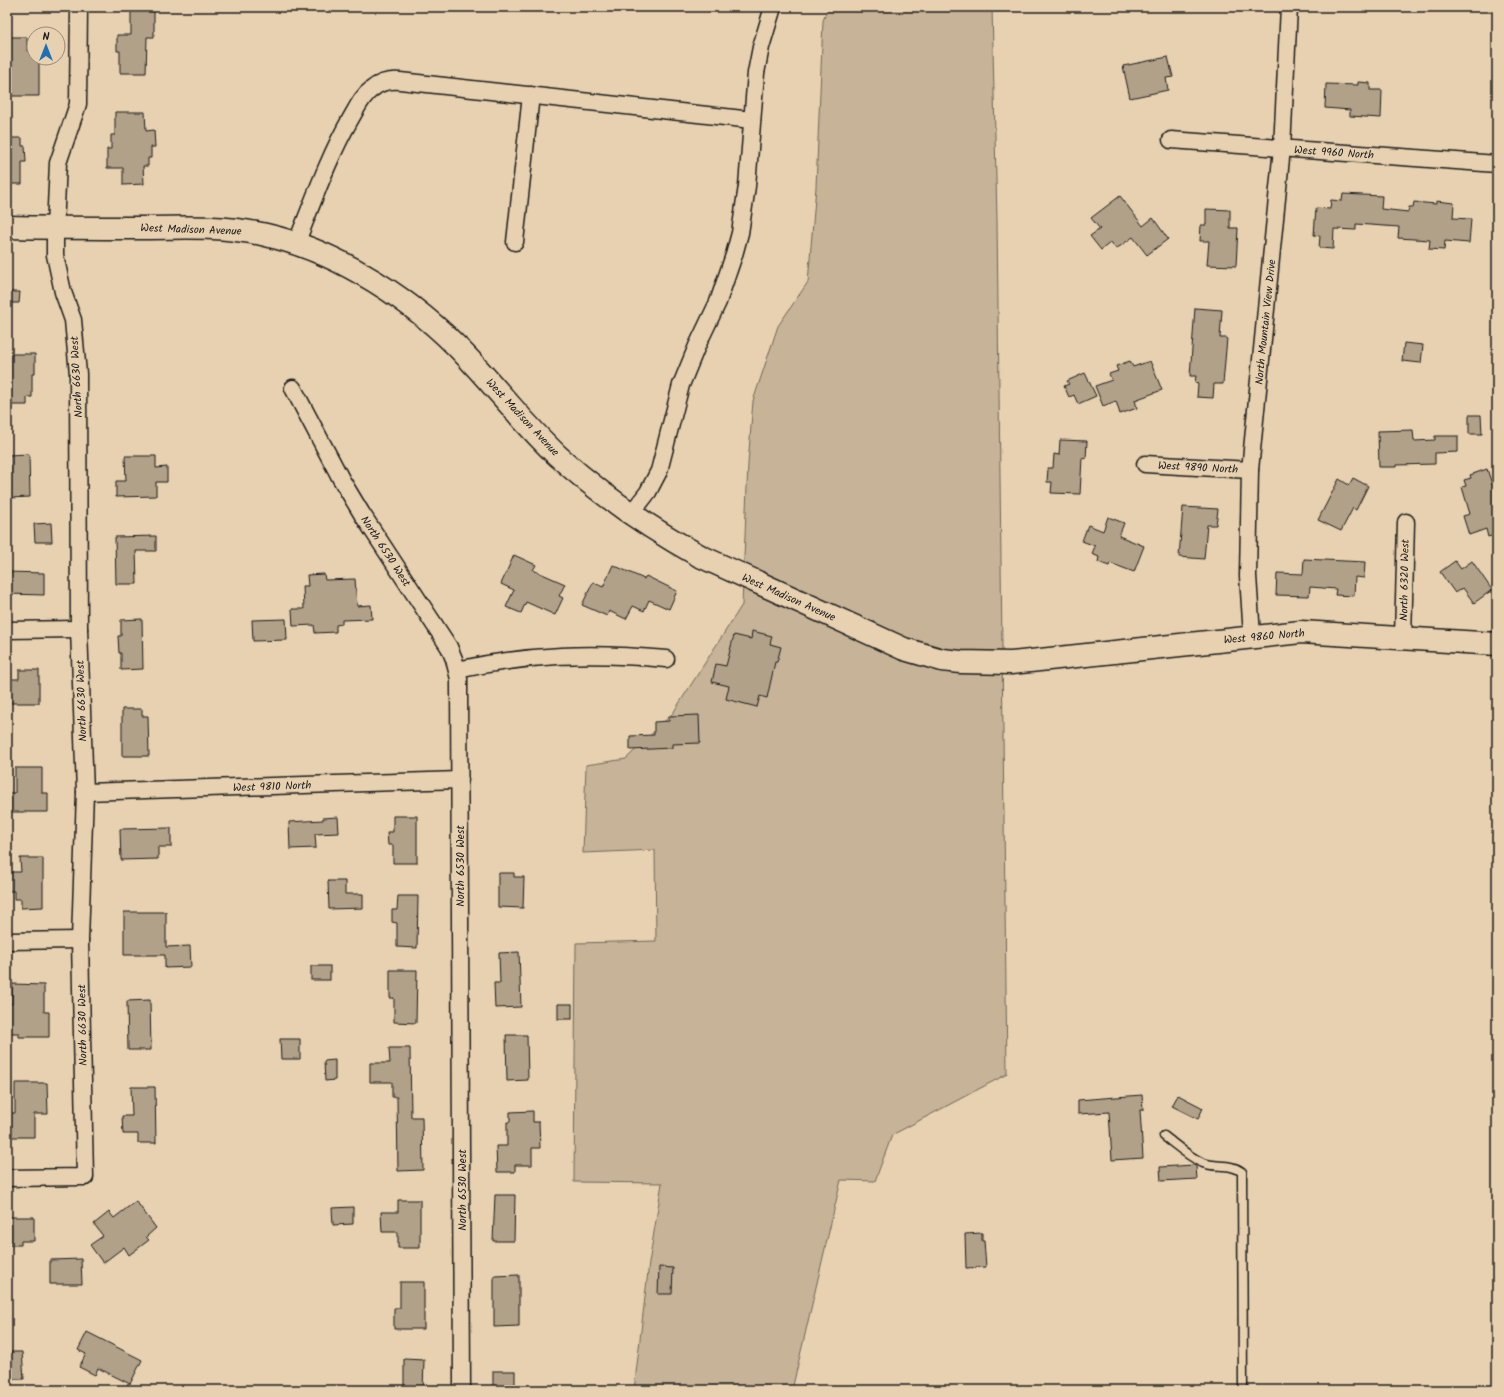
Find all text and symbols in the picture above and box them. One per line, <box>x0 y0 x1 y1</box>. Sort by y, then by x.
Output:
north arrow <box>26 26 66 66</box>
text: N <box>43 28 50 46</box>
street label: West 9960 North <box>1293 141 1375 165</box>
street label: West Madison Avenue <box>140 219 242 241</box>
street label: North Mountain View Drive <box>1250 258 1282 386</box>
street label: North 6630 West <box>66 335 88 418</box>
street label: West Madison Avenue <box>481 375 563 461</box>
street label: West 9890 North <box>1157 457 1239 479</box>
street label: North 6530 West <box>355 513 415 591</box>
street label: North 6320 West <box>1395 538 1415 621</box>
street label: West Madison Avenue <box>739 569 839 627</box>
street label: West 9860 North <box>1223 624 1305 649</box>
street label: North 6630 West <box>72 659 92 742</box>
street label: West 9810 North <box>232 777 312 797</box>
street label: North 6530 West <box>452 825 470 907</box>
street label: North 6630 West <box>73 983 93 1066</box>
street label: North 6530 West <box>454 1149 472 1231</box>

